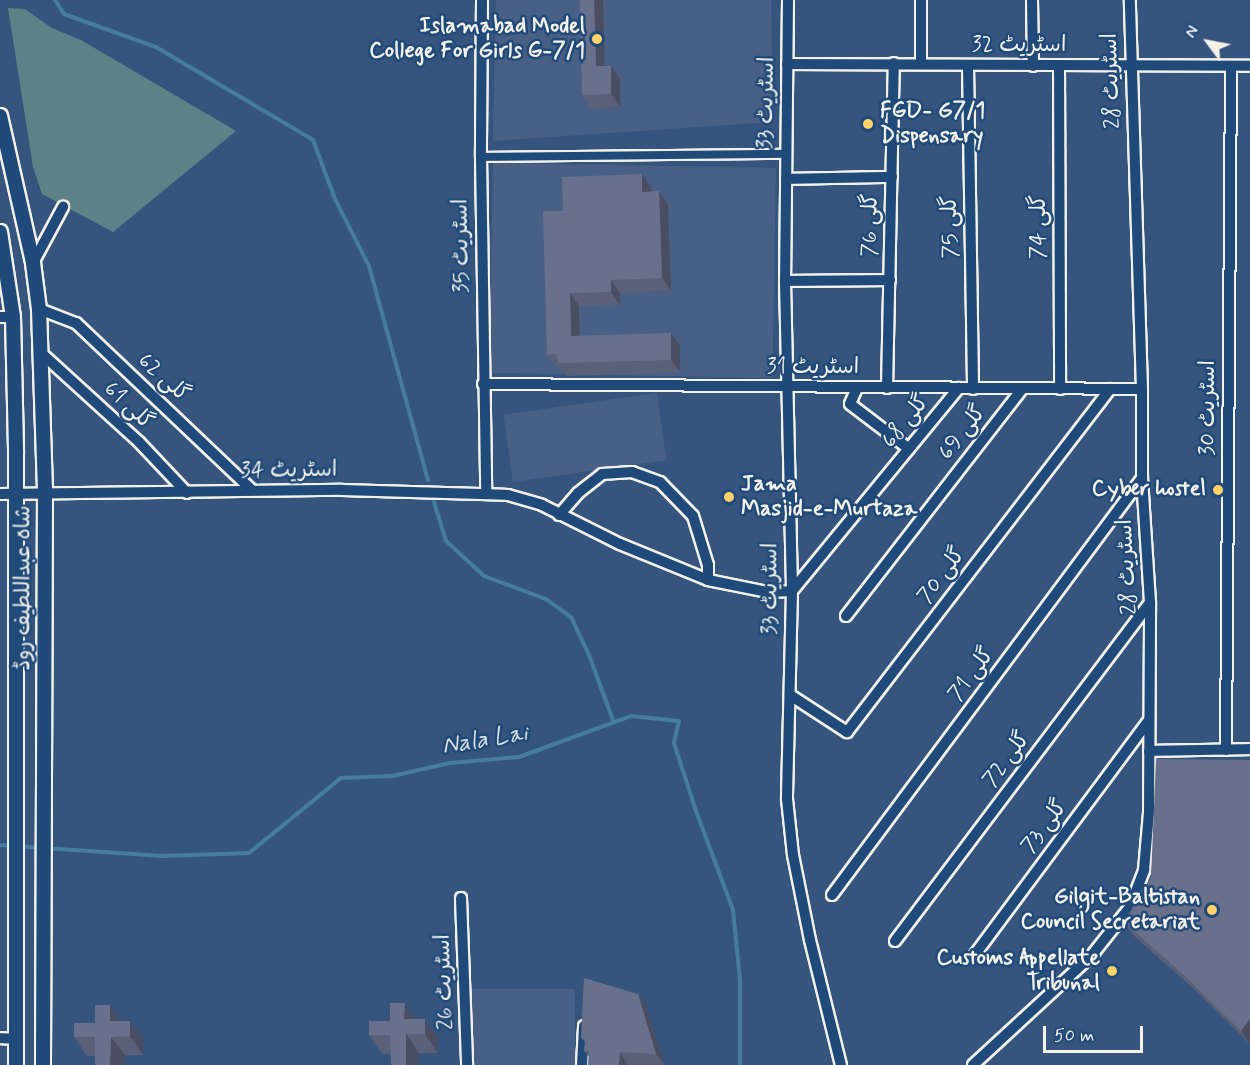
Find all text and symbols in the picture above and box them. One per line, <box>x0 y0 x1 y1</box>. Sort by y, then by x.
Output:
north arrow <box>1178 12 1238 72</box>
place label: Islamabad Model College For Girls G-7/1 <box>372 13 585 64</box>
text: N <box>1181 22 1204 42</box>
marker: Islamabad Model College For Girls G-7/1 <box>590 32 604 46</box>
street label: اسٹریٹ 32 <box>972 33 1066 59</box>
street label: اسٹریٹ 28 <box>1097 33 1127 129</box>
street label: اسٹریٹ 33 <box>753 57 781 149</box>
place label: FGD- G7/1 Dispensary <box>880 98 985 150</box>
marker: FGD- G7/1 Dispensary <box>861 117 875 131</box>
street label: گلی 76 <box>857 193 885 257</box>
street label: گلی 75 <box>937 195 965 259</box>
street label: گلی 74 <box>1027 195 1053 259</box>
street label: اسٹریٹ 35 <box>448 198 476 294</box>
street label: گلی 62 <box>132 348 194 408</box>
street label: اسٹریٹ 31 <box>767 355 859 381</box>
street label: اسٹریٹ 30 <box>1196 360 1222 456</box>
street label: گلی 61 <box>98 376 158 436</box>
street label: گلی 68 <box>877 390 935 454</box>
street label: گلی 69 <box>934 400 992 466</box>
street label: اسٹریٹ 34 <box>241 457 337 485</box>
place label: Jama Masjid-e-Murtaza <box>741 471 917 522</box>
place label: Cyber hostel <box>1092 477 1206 503</box>
marker: Cyber hostel <box>1211 483 1225 497</box>
marker: Jama Masjid-e-Murtaza <box>722 490 736 504</box>
street label: شاہ عبداللطیف روڈ <box>11 506 37 670</box>
street label: اسٹریٹ 28 <box>1112 518 1144 616</box>
street label: اسٹریٹ 33 <box>758 543 784 635</box>
street label: گلی 70 <box>912 543 972 609</box>
street label: گلی 71 <box>943 643 1001 707</box>
water label: Nala Lai <box>441 719 529 761</box>
street label: گلی 72 <box>978 727 1036 793</box>
street label: گلی 73 <box>1016 795 1074 859</box>
place label: Gilgit-Baltistan Council Secretariat <box>1016 884 1200 936</box>
marker: Gilgit-Baltistan Council Secretariat <box>1205 903 1219 917</box>
street label: اسٹریٹ 26 <box>430 934 460 1030</box>
place label: Customs Appellate Tribunal <box>936 945 1100 996</box>
marker: Customs Appellate Tribunal <box>1105 964 1119 978</box>
scale bar <box>1046 1014 1146 1052</box>
text: 50 m <box>1054 1024 1094 1048</box>

